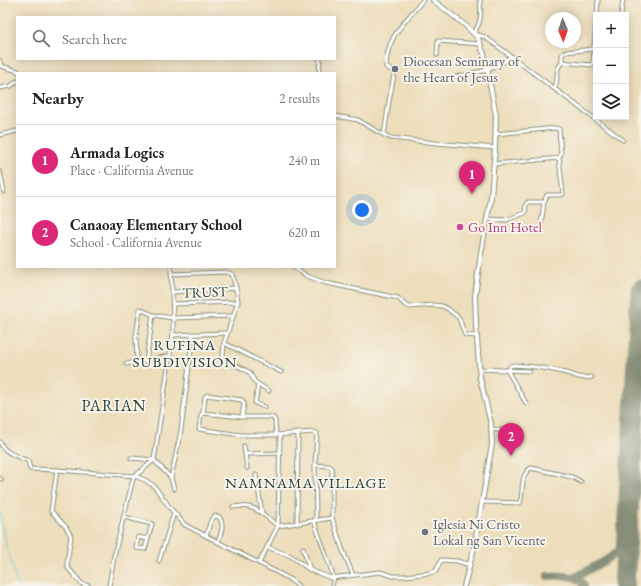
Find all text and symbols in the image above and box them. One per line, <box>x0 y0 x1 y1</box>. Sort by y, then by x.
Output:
north arrow <box>545 12 581 48</box>
map controls <box>593 12 629 120</box>
button: + <box>593 12 629 48</box>
search box <box>16 16 336 60</box>
icon: search <box>30 27 52 49</box>
text: Search here <box>62 29 127 48</box>
button: − <box>593 48 629 84</box>
place label: Diocesan Seminary of the Heart of Jesus <box>403 52 521 86</box>
marker: Diocesan Seminary of the Heart of Jesus <box>390 64 400 74</box>
button: layers <box>593 84 629 120</box>
text: Nearby <box>32 87 84 109</box>
text: 2 results <box>279 90 320 107</box>
text: Armada Logics <box>70 143 164 162</box>
text: 1 <box>42 152 48 169</box>
text: 240 m <box>289 152 320 169</box>
pin: 1 <box>459 161 485 194</box>
text: Place · California Avenue <box>70 162 194 179</box>
your location <box>352 200 372 220</box>
text: Canaoay Elementary School <box>70 215 242 234</box>
place label: Go Inn Hotel <box>468 218 542 236</box>
marker: Go Inn Hotel <box>455 222 465 232</box>
text: 2 <box>42 224 48 241</box>
text: 620 m <box>289 224 320 241</box>
text: School · California Avenue <box>70 234 202 251</box>
street label: TRUST <box>182 282 229 302</box>
district label: RUFINA SUBDIVISION <box>133 335 237 371</box>
district label: PARIAN <box>81 395 147 416</box>
pin: 2 <box>498 423 524 456</box>
district label: NAMNAMA VILLAGE <box>225 473 387 492</box>
place label: Iglesia Ni Cristo Lokal ng San Vicente <box>433 515 546 549</box>
marker: Iglesia Ni Cristo Lokal ng San Vicente <box>420 527 430 537</box>

